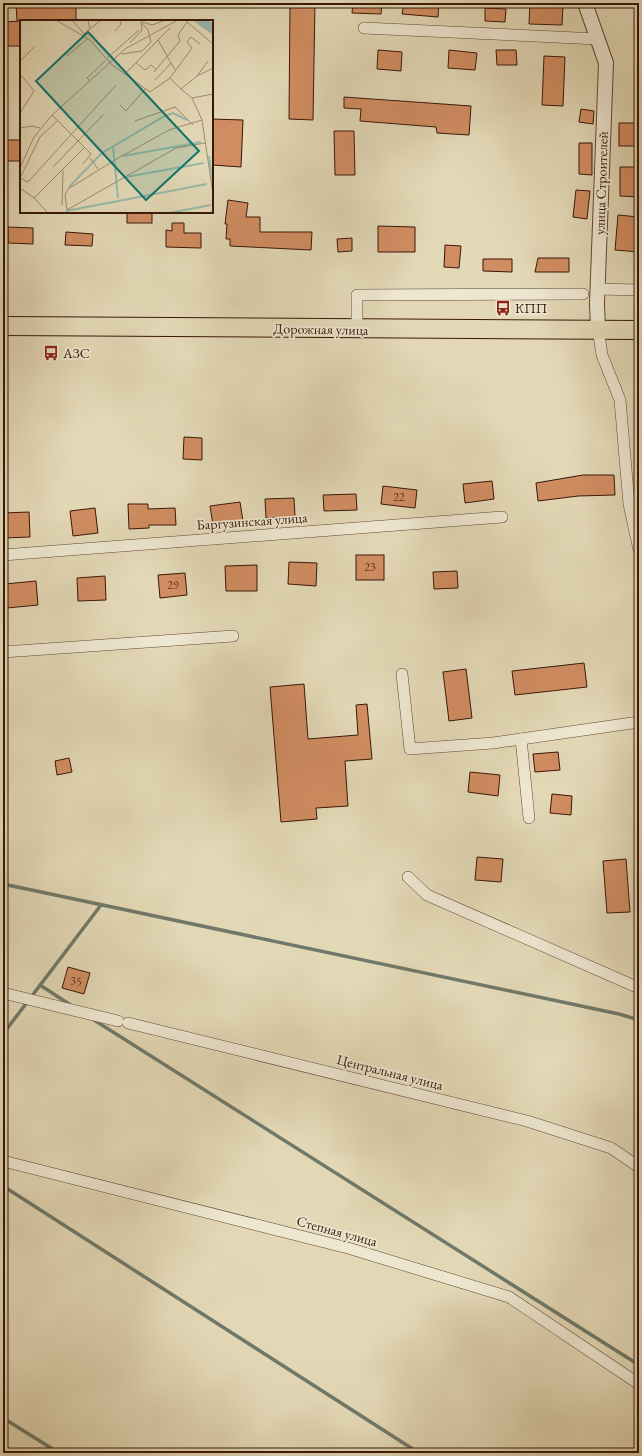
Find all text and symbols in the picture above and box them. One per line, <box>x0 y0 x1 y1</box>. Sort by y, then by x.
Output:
inset map <box>20 20 213 213</box>
street label: улица Строителей <box>590 130 612 235</box>
bus stop icon: КПП <box>494 299 512 317</box>
place label: КПП <box>515 299 548 317</box>
street label: Дорожная улица <box>273 319 369 339</box>
bus stop icon: АЗС <box>42 344 60 362</box>
place label: АЗС <box>62 344 90 362</box>
house number: 22 <box>393 489 405 505</box>
street label: Баргузинская улица <box>196 508 309 534</box>
house number: 23 <box>364 559 376 575</box>
house number: 29 <box>167 577 179 593</box>
house number: 35 <box>70 973 82 989</box>
street label: Центральная улица <box>335 1050 445 1094</box>
street label: Степная улица <box>295 1212 380 1251</box>

